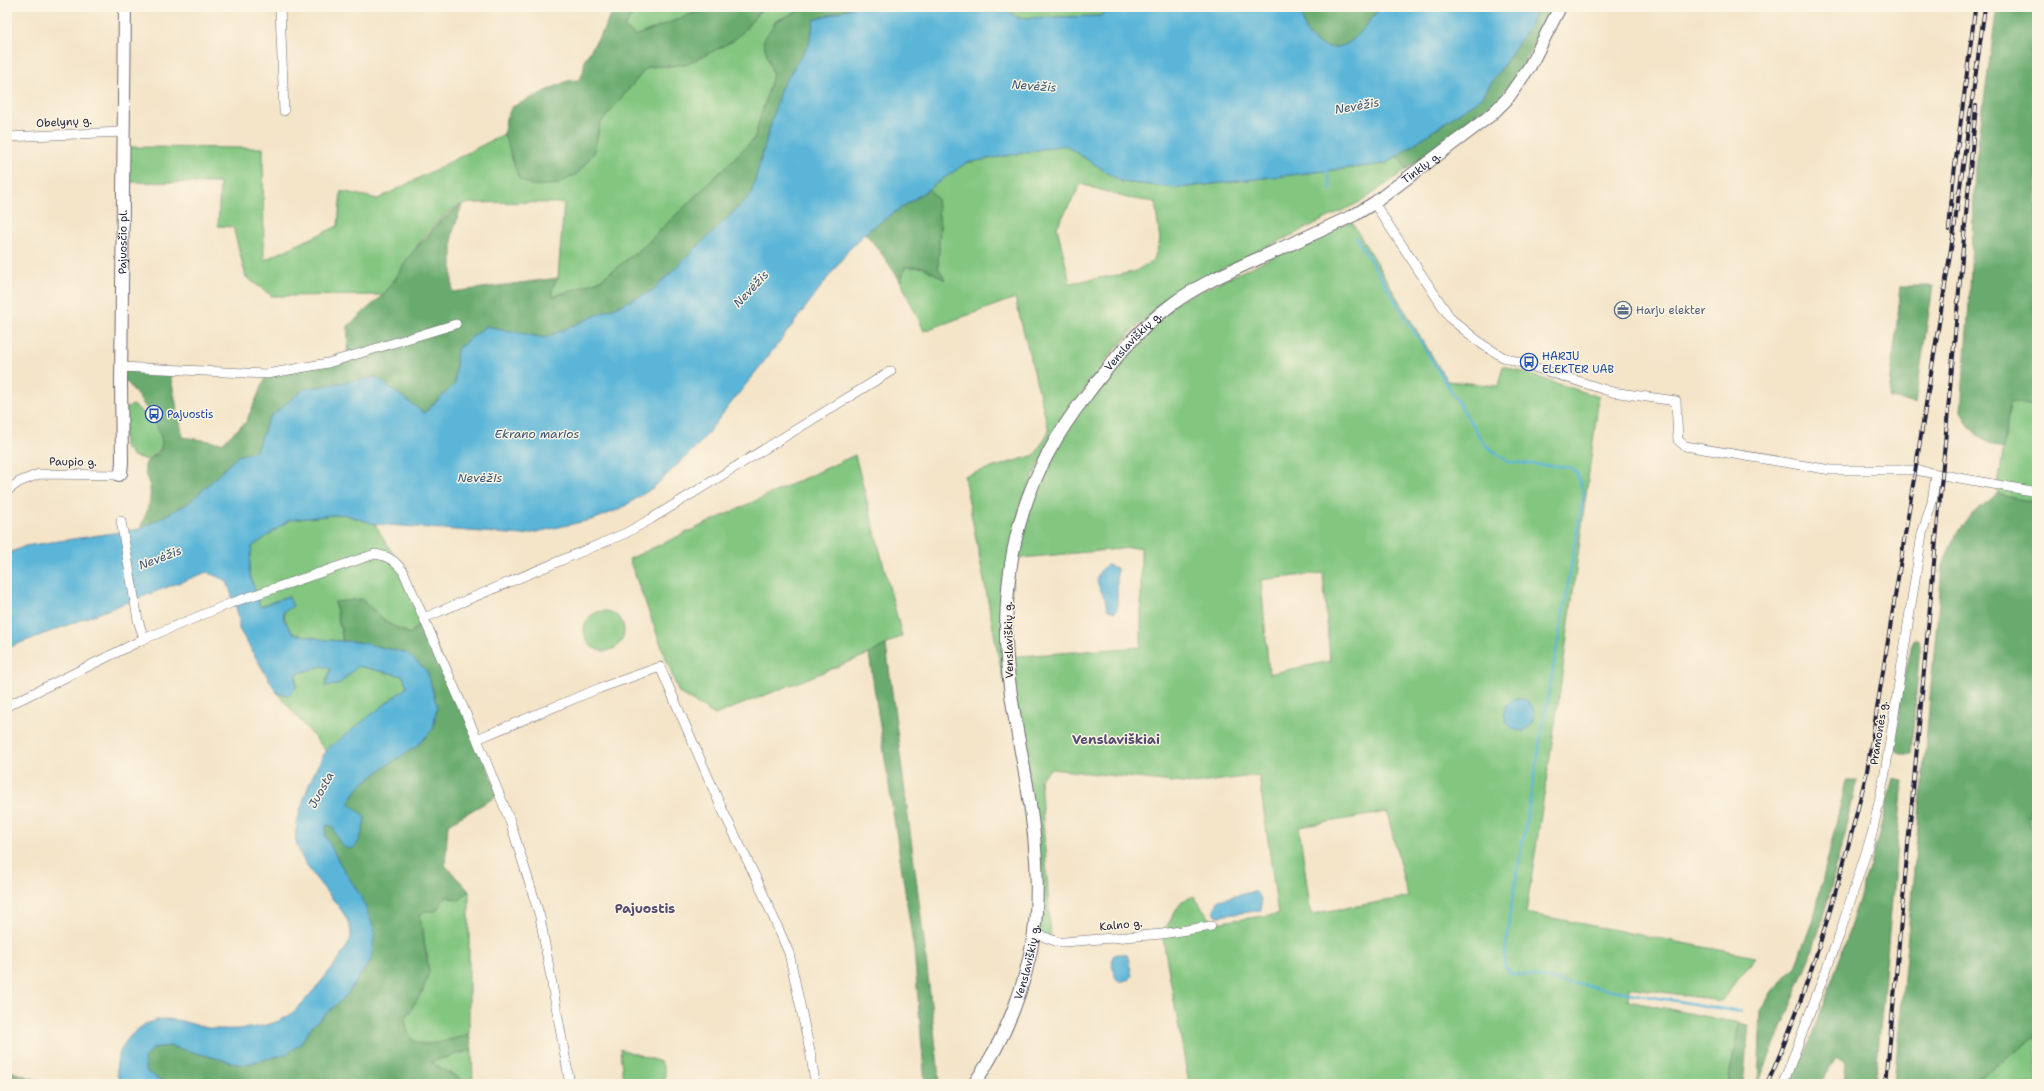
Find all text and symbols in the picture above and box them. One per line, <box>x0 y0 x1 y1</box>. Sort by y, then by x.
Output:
water label: Nevėžis <box>1011 76 1057 96</box>
water label: Nevėžis <box>1333 94 1381 118</box>
street label: Obelynų g. <box>36 113 93 131</box>
street label: Tinklų g. <box>1399 148 1444 187</box>
street label: Pajuosčio pl. <box>115 209 130 274</box>
water label: Nevėžis <box>730 267 772 311</box>
office icon: Harju elekter <box>1613 300 1633 320</box>
place label: Harju elekter <box>1636 303 1706 318</box>
street label: Venslaviškių g. <box>1101 308 1165 374</box>
place label: HARJU ELEKTER UAB <box>1542 349 1615 377</box>
bus stop icon: HARJU ELEKTER UAB <box>1519 352 1539 372</box>
bus stop icon: Pajuostis <box>144 404 164 424</box>
place label: Pajuostis <box>167 407 213 422</box>
water label: Ekrano marios <box>495 426 580 442</box>
street label: Paupio g. <box>49 454 97 470</box>
water label: Nevėžis <box>457 470 503 486</box>
water label: Nevėžis <box>136 542 184 574</box>
street label: Venslaviškių g. <box>1001 601 1017 679</box>
street label: Pramonės g. <box>1867 700 1892 766</box>
district label: Venslaviškiai <box>1072 731 1160 748</box>
water label: Juosta <box>304 769 338 811</box>
district label: Pajuostis <box>615 900 675 917</box>
street label: Kalno g. <box>1099 916 1143 934</box>
street label: Venslaviškių g. <box>1010 924 1042 1002</box>

